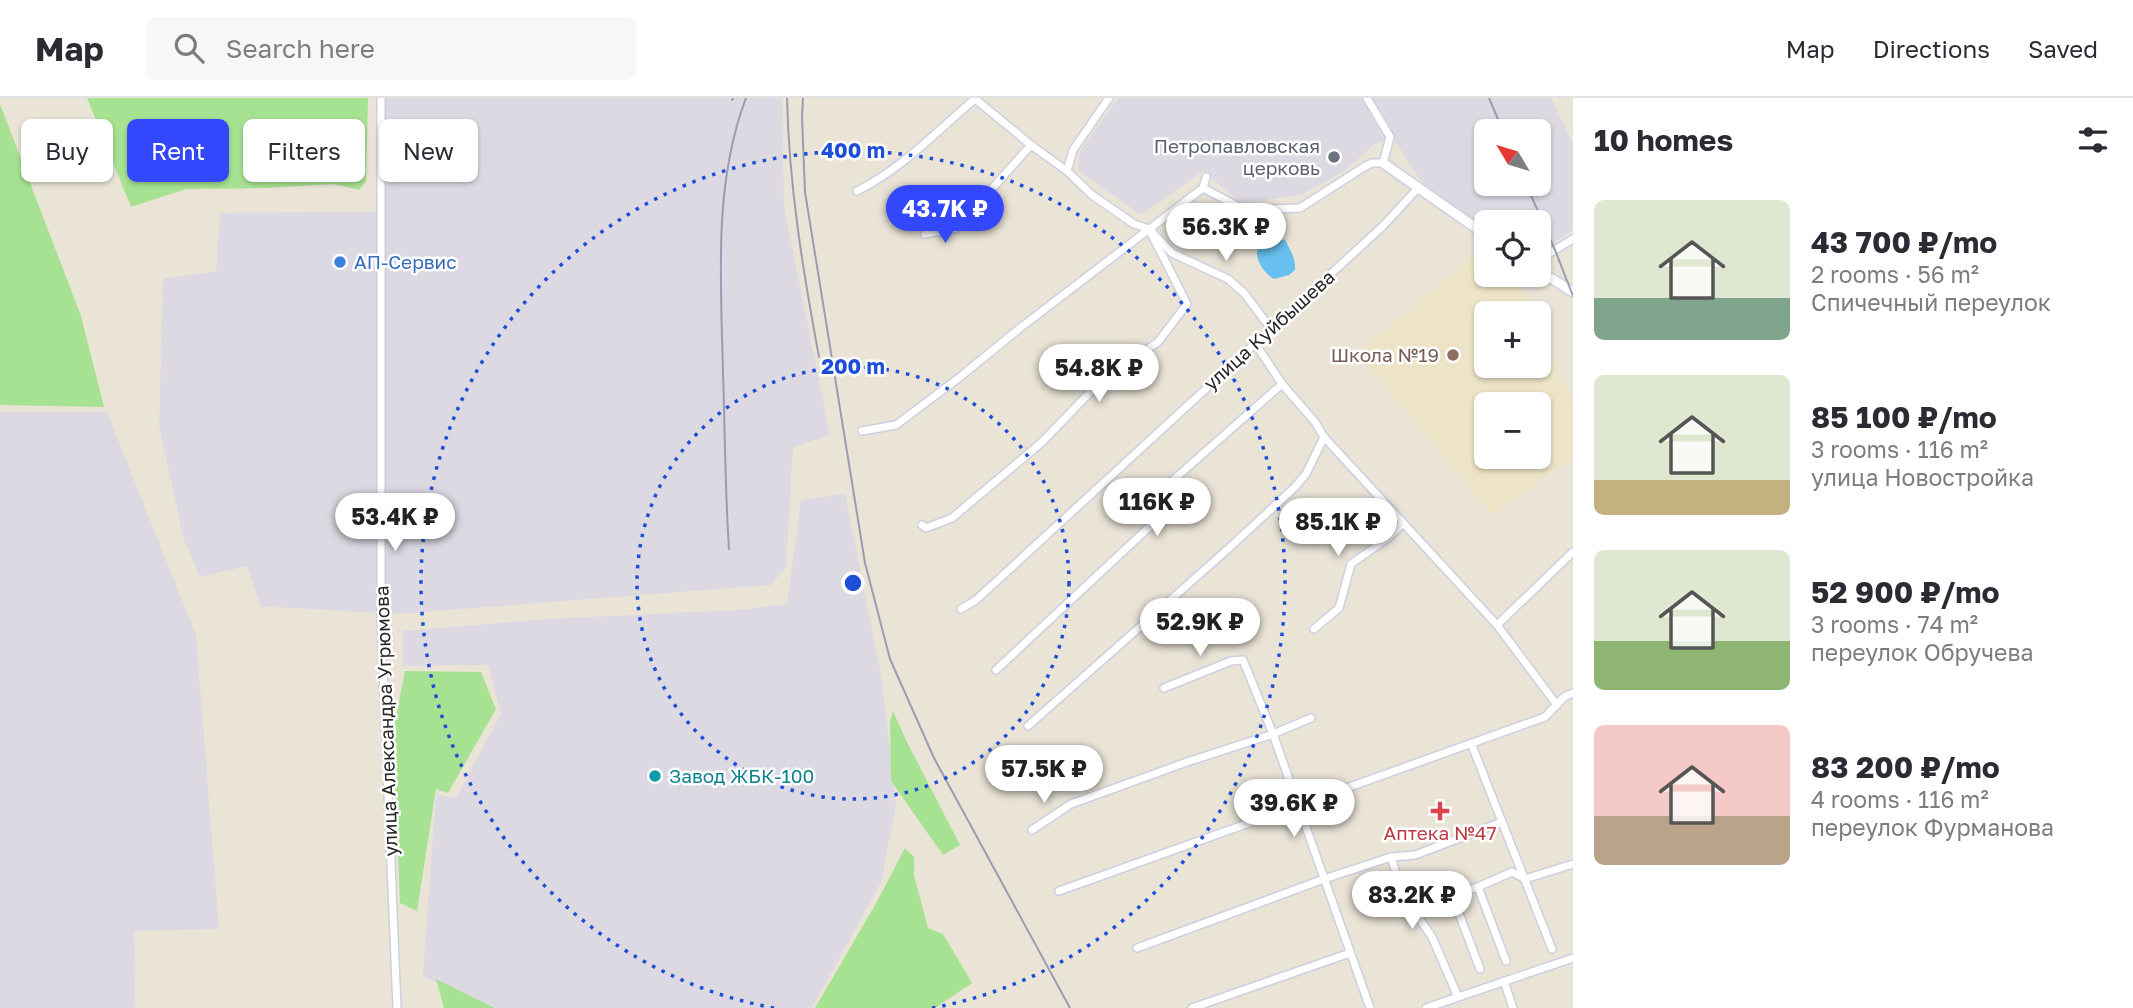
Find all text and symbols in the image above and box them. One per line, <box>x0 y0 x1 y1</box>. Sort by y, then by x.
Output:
search box <box>146 17 636 80</box>
text: Map <box>35 29 104 68</box>
icon: search <box>170 29 208 67</box>
text: Search here <box>226 33 375 64</box>
text: Map <box>1786 34 1835 63</box>
text: Directions <box>1873 34 1990 63</box>
text: Saved <box>2028 34 2098 63</box>
chip: Buy <box>21 119 113 182</box>
chip: Rent <box>127 119 229 182</box>
chip: Filters <box>243 119 365 182</box>
chip: New <box>379 119 478 182</box>
north arrow <box>1474 119 1550 196</box>
map controls <box>1474 119 1551 469</box>
icon: filters <box>2074 121 2112 159</box>
text: 10 homes <box>1594 122 1733 158</box>
place label: Петропавловская церковь <box>1154 134 1320 179</box>
text: 400 m <box>821 137 885 163</box>
marker: Петропавловская церковь <box>1326 149 1342 165</box>
pin: 43.7K ₽ <box>880 186 1010 245</box>
text: 43.7K ₽ <box>902 194 988 222</box>
pin: 56.3K ₽ <box>1161 204 1291 263</box>
button: locate <box>1474 210 1551 287</box>
text: 56.3K ₽ <box>1182 212 1270 240</box>
text: 43 700 ₽/mo <box>1811 224 1997 260</box>
icon: home <box>1650 228 1734 312</box>
place label: АП-Сервис <box>354 250 457 273</box>
marker: АП-Сервис <box>332 254 348 270</box>
text: 2 rooms · 56 m² <box>1811 260 1979 288</box>
street label: улица Куйбышева <box>1198 265 1339 394</box>
text: Спичечный переулок <box>1811 288 2051 316</box>
button: + <box>1474 301 1551 378</box>
place label: Школа №19 <box>1331 343 1439 366</box>
pin: 54.8K ₽ <box>1034 344 1164 404</box>
marker: Школа №19 <box>1445 347 1461 363</box>
text: 200 m <box>821 353 885 379</box>
text: 54.8K ₽ <box>1055 353 1143 381</box>
button: − <box>1474 392 1551 469</box>
text: 85 100 ₽/mo <box>1811 399 1997 435</box>
icon: home <box>1650 403 1734 487</box>
text: 3 rooms · 116 m² <box>1811 435 1988 463</box>
text: улица Новостройка <box>1811 463 2034 491</box>
pin: 116K ₽ <box>1100 478 1214 538</box>
text: 116K ₽ <box>1119 487 1195 515</box>
pin: 53.4K ₽ <box>330 494 460 553</box>
pin: 85.1K ₽ <box>1273 498 1403 558</box>
text: 53.4K ₽ <box>351 502 439 530</box>
text: 85.1K ₽ <box>1295 507 1381 535</box>
centre of rings <box>841 571 865 595</box>
text: 52 900 ₽/mo <box>1811 574 2000 610</box>
icon: home <box>1650 578 1734 662</box>
street label: улица Александра Угрюмова <box>369 585 402 857</box>
pin: 52.9K ₽ <box>1135 598 1265 658</box>
text: 52.9K ₽ <box>1156 607 1244 635</box>
text: 3 rooms · 74 m² <box>1811 610 1978 638</box>
text: переулок Обручева <box>1811 638 2033 666</box>
pin: 57.5K ₽ <box>979 746 1109 805</box>
text: 83 200 ₽/mo <box>1811 749 2000 785</box>
icon: home <box>1650 753 1734 837</box>
text: 57.5K ₽ <box>1001 754 1087 782</box>
place label: Завод ЖБК-100 <box>669 764 814 787</box>
marker: Завод ЖБК-100 <box>647 768 663 784</box>
pin: 39.6K ₽ <box>1229 780 1359 839</box>
text: 4 rooms · 116 m² <box>1811 785 1989 813</box>
text: 39.6K ₽ <box>1250 788 1338 816</box>
marker: Аптека №47 <box>1432 803 1448 819</box>
text: переулок Фурманова <box>1811 813 2054 841</box>
place label: Аптека №47 <box>1384 821 1496 844</box>
pin: 83.2K ₽ <box>1347 872 1477 931</box>
text: 83.2K ₽ <box>1368 880 1456 908</box>

